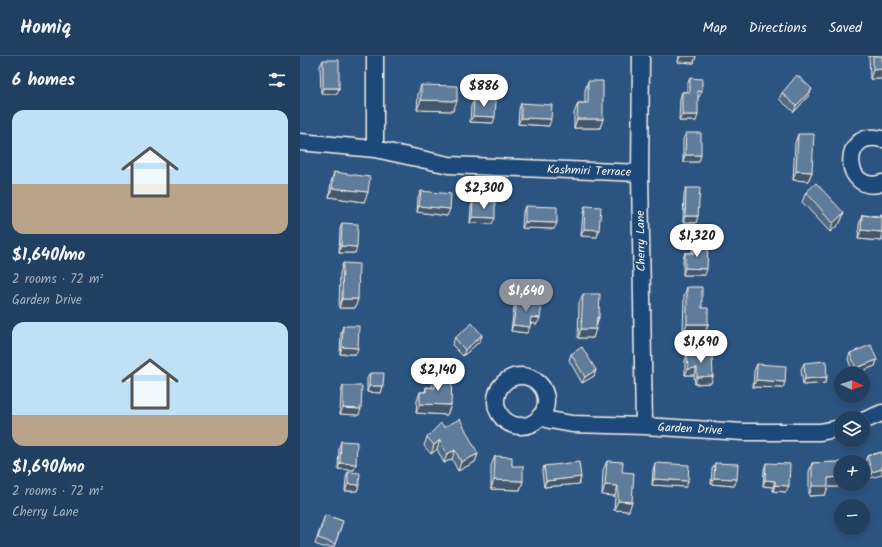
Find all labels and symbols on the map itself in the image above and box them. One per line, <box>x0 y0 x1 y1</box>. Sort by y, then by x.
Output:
pin: $886 <box>460 74 508 108</box>
street label: Kashmiri Terrace <box>546 160 632 182</box>
pin: $2,300 <box>451 176 517 210</box>
street label: Cherry Lane <box>631 210 651 272</box>
pin: $1,320 <box>664 224 730 258</box>
pin: $1,640 <box>493 279 559 313</box>
pin: $1,690 <box>668 330 734 364</box>
pin: $2,140 <box>405 358 471 392</box>
north arrow <box>834 367 870 403</box>
street label: Garden Drive <box>657 418 723 440</box>

